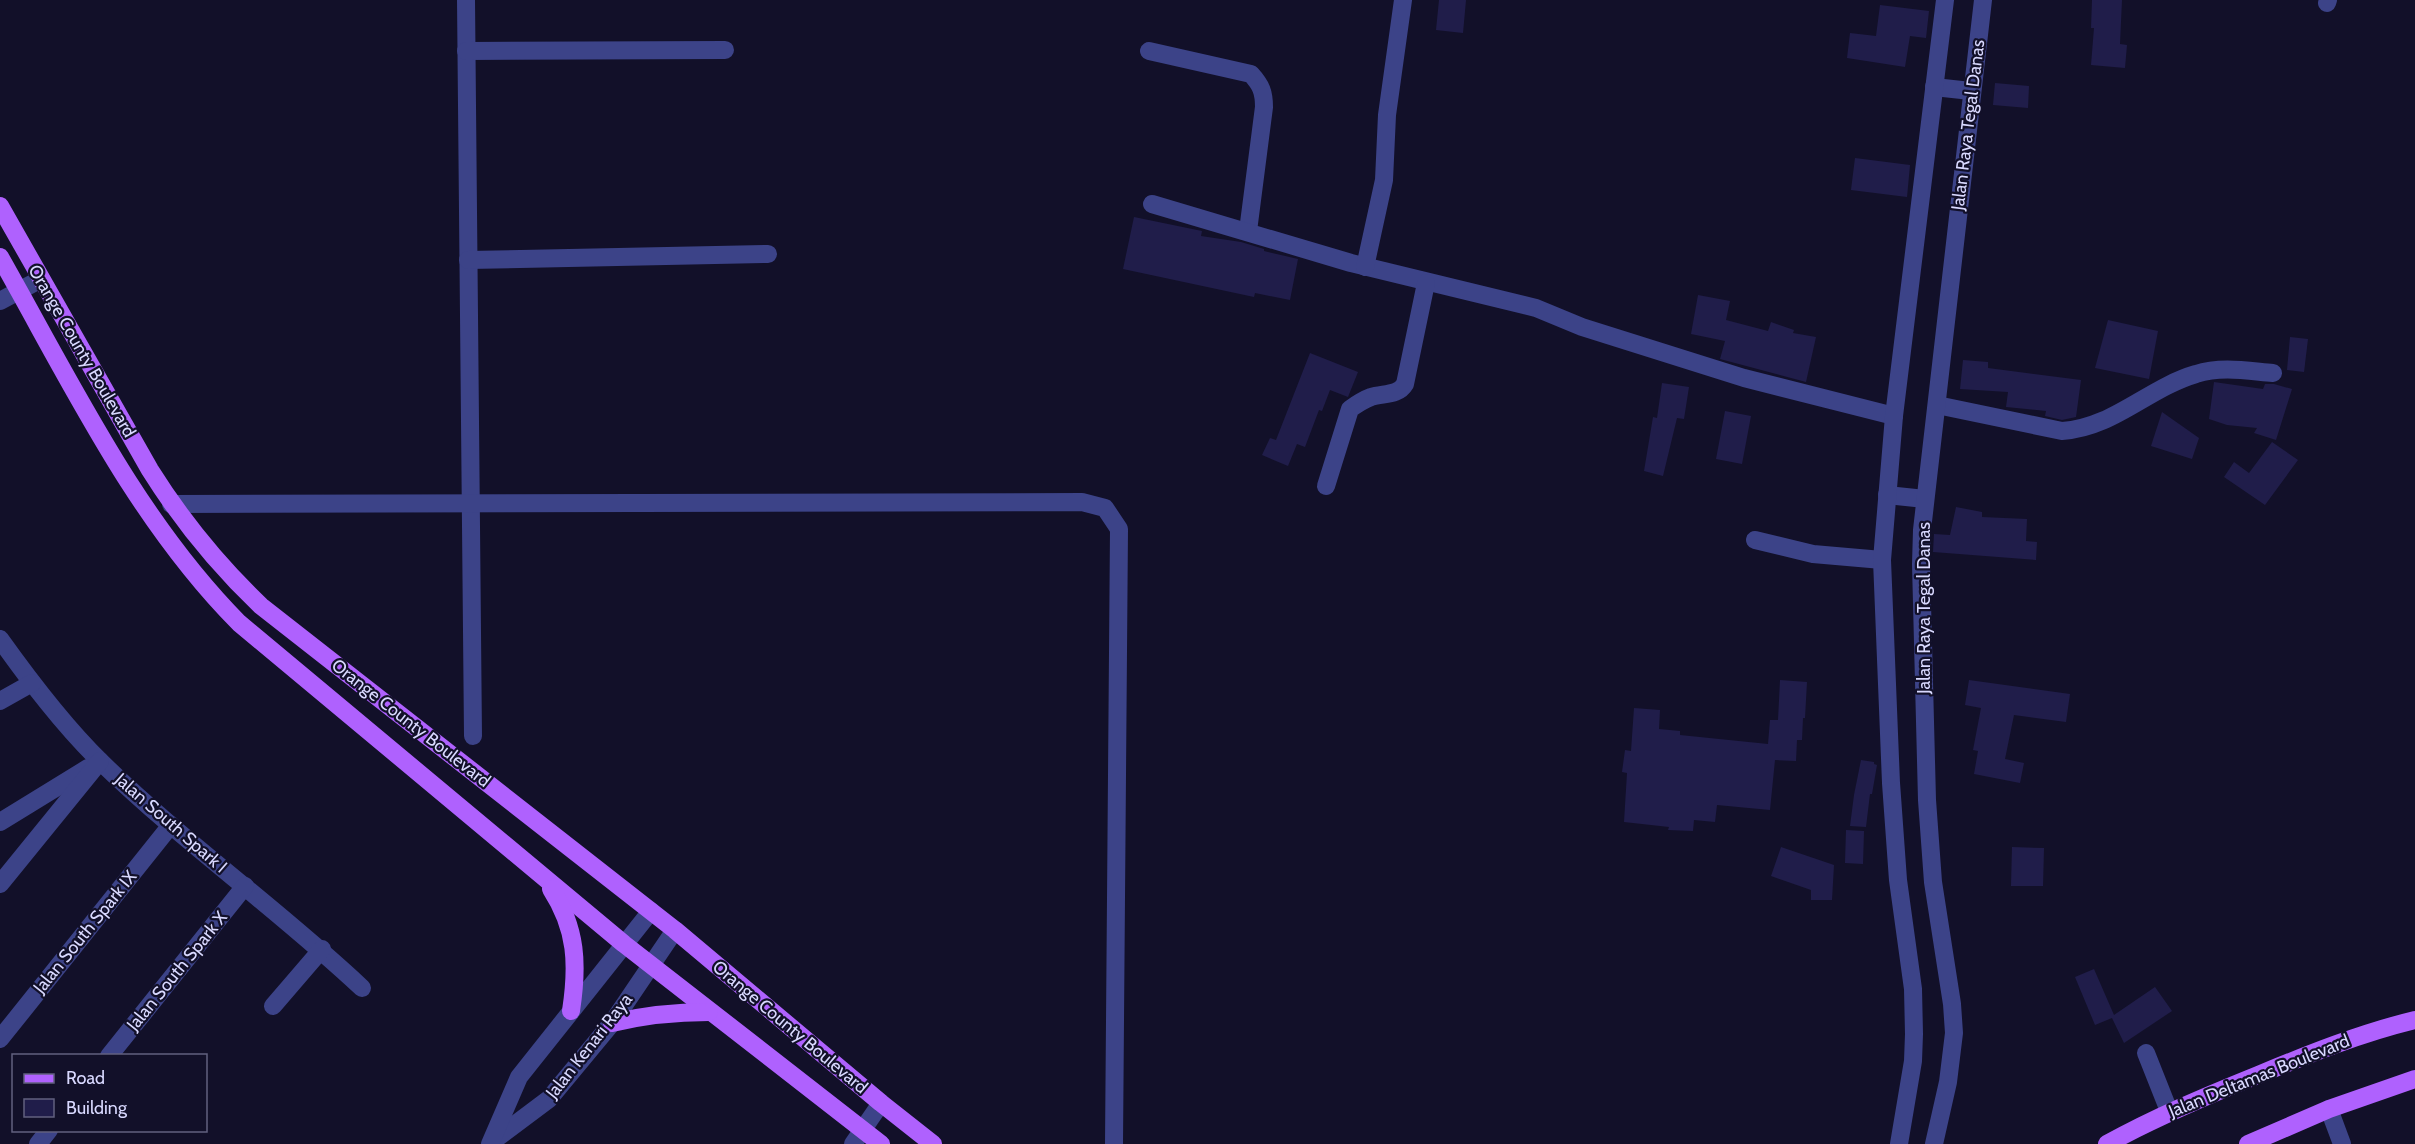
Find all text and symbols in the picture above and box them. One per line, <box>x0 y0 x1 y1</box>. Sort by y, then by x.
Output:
street label: Jalan Raya Tegal Danas <box>1946 38 1989 213</box>
street label: Orange County Boulevard <box>24 261 140 441</box>
street label: Jalan Raya Tegal Danas <box>1913 522 1935 695</box>
street label: Orange County Boulevard <box>327 654 495 792</box>
street label: Jalan South Spark I <box>110 768 232 878</box>
street label: Jalan South Spark IX <box>28 866 142 999</box>
street label: Jalan South Spark X <box>121 907 232 1036</box>
street label: Orange County Boulevard <box>708 956 872 1098</box>
street label: Jalan Kenari Raya <box>540 989 637 1104</box>
street label: Jalan Deltamas Boulevard <box>2164 1030 2353 1123</box>
legend <box>12 1054 207 1132</box>
text: Road <box>66 1067 105 1089</box>
text: Building <box>66 1097 128 1119</box>

